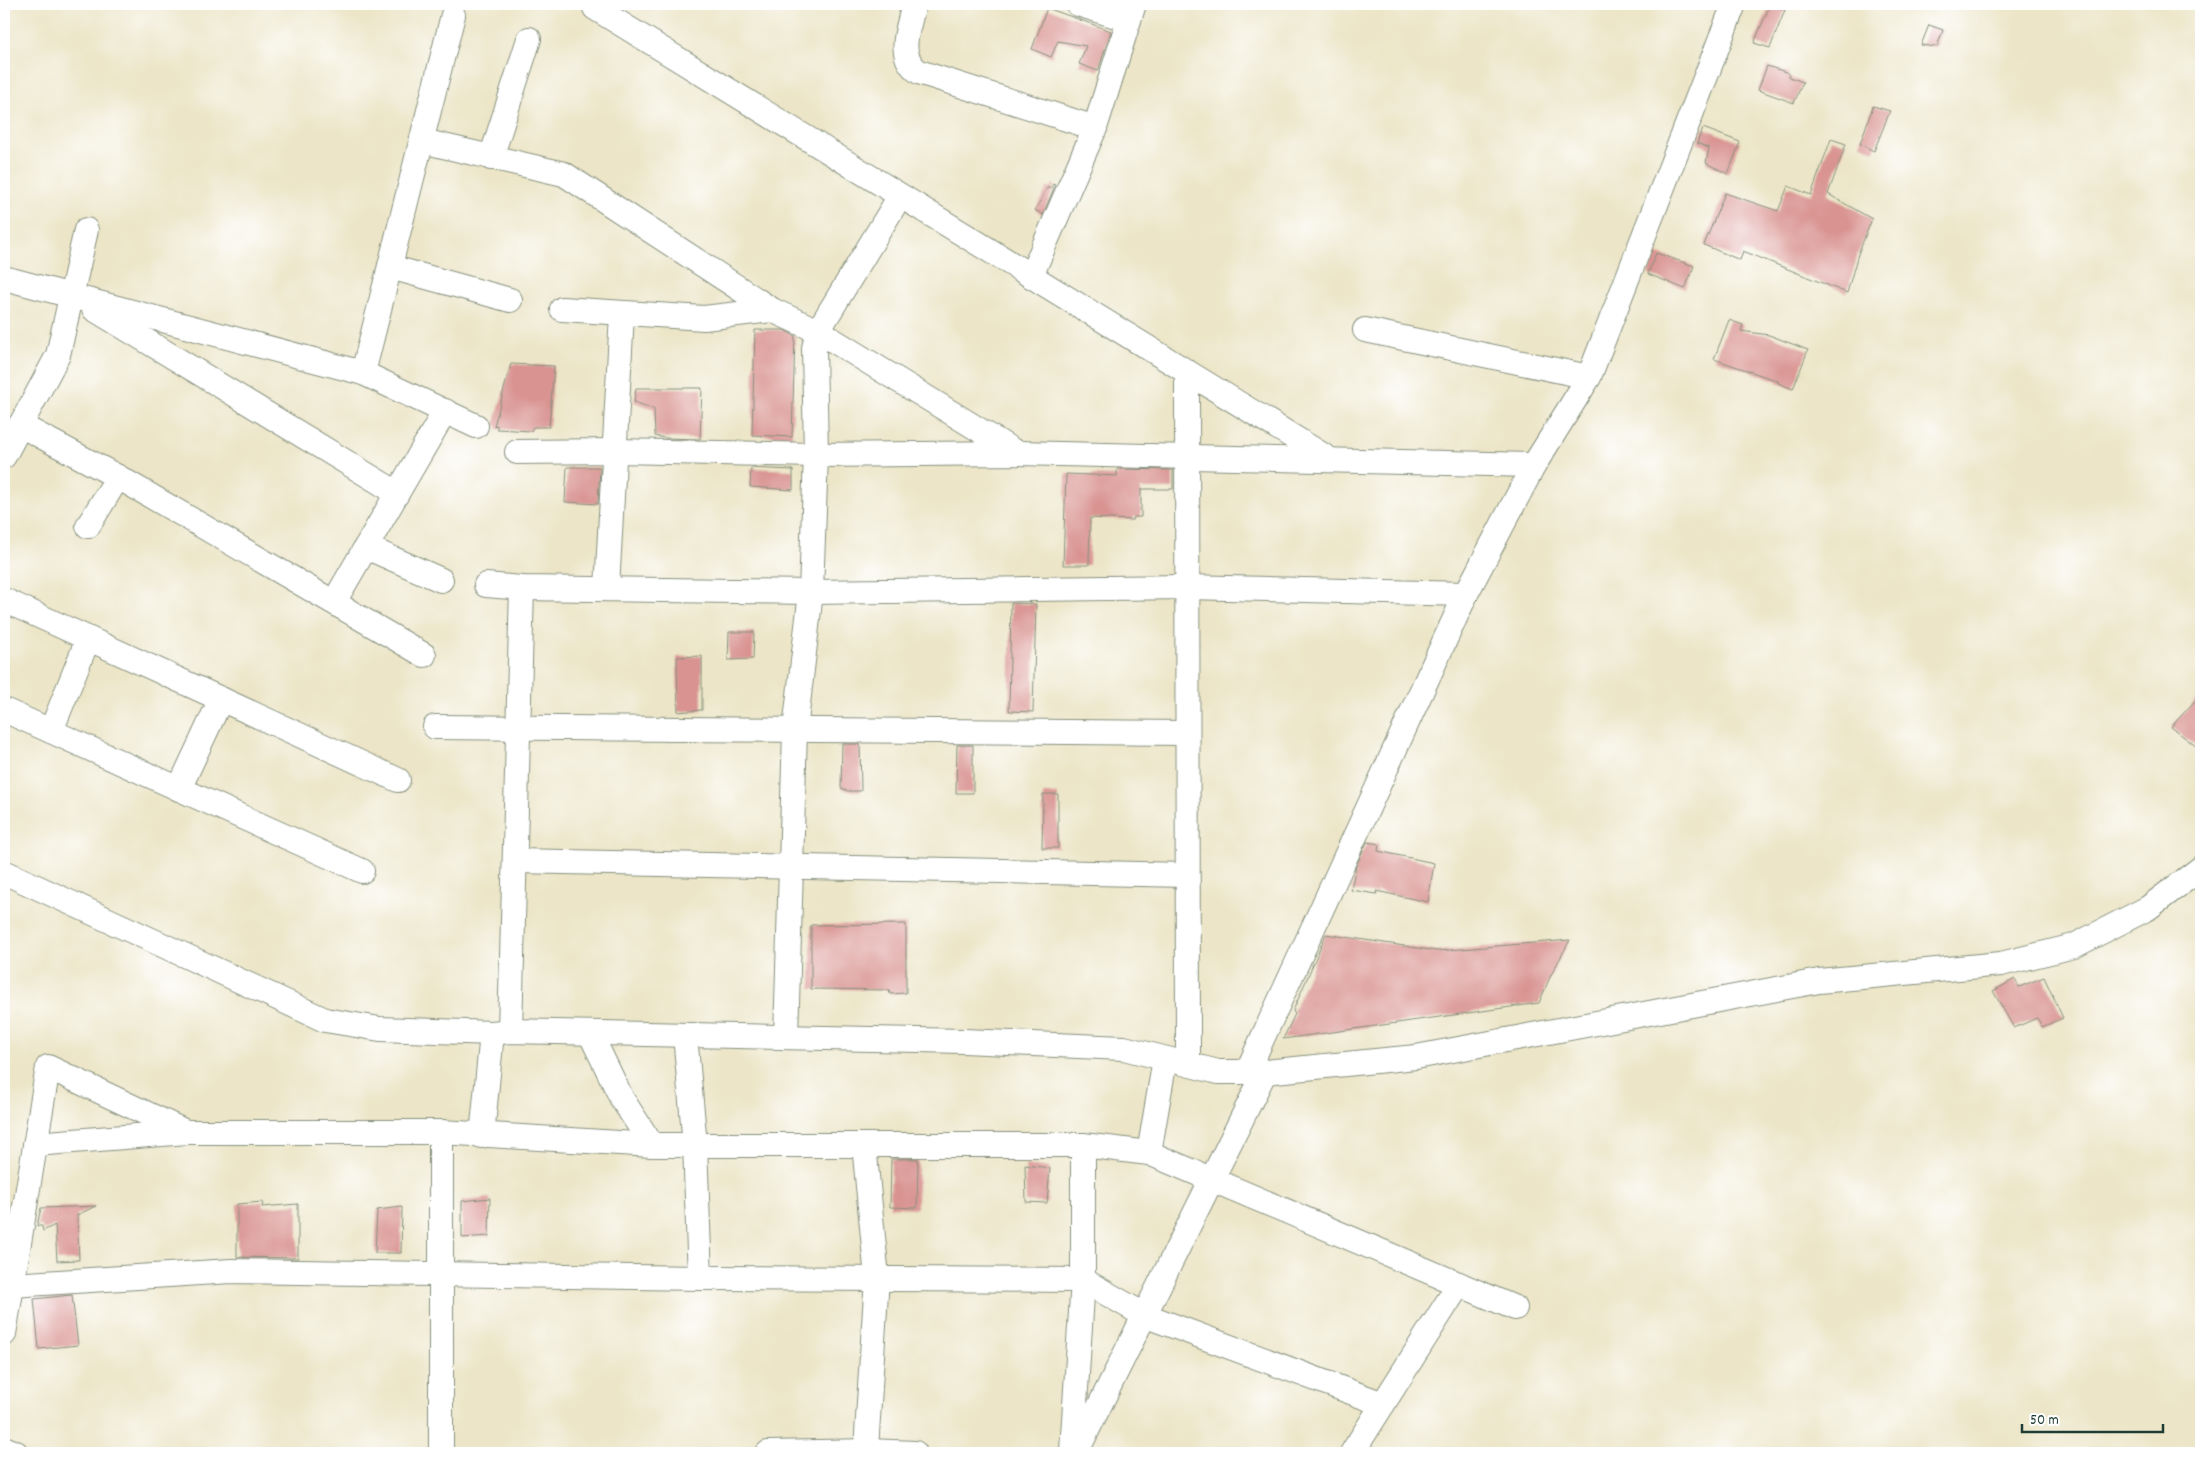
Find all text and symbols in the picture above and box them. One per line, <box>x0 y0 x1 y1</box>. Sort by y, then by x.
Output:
scale bar <box>2022 1402 2164 1434</box>
text: 50 m <box>2030 1410 2059 1432</box>

